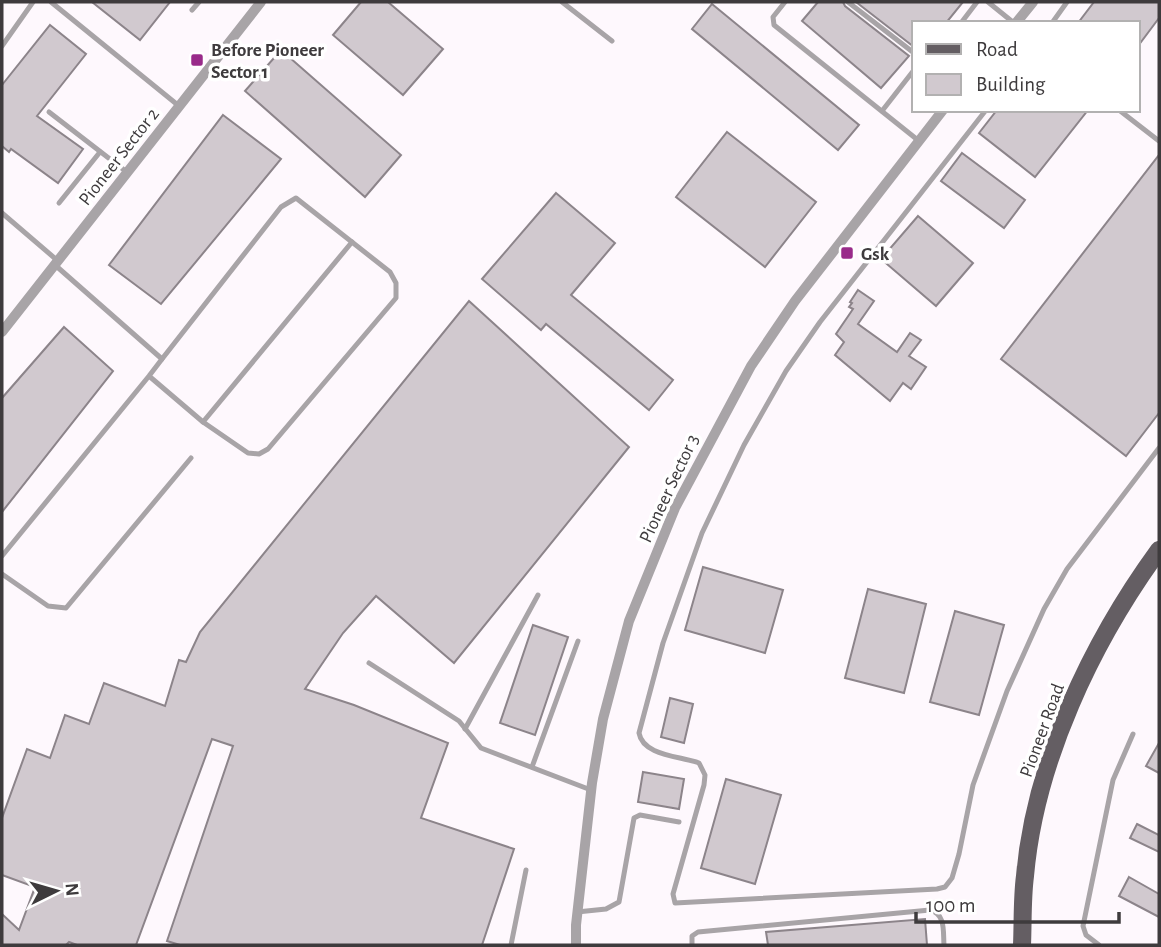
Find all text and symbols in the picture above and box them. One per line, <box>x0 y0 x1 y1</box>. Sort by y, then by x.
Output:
legend <box>912 21 1140 112</box>
text: Road <box>976 39 1018 60</box>
place label: Before Pioneer Sector 1 <box>211 41 324 82</box>
marker: Before Pioneer Sector 1 <box>189 52 205 68</box>
text: Building <box>976 74 1046 95</box>
street label: Pioneer Sector 2 <box>75 104 163 209</box>
marker: Gsk <box>839 245 855 261</box>
place label: Gsk <box>861 245 890 264</box>
street label: Pioneer Sector 3 <box>636 432 703 546</box>
street label: Pioneer Road <box>1017 681 1068 780</box>
north arrow <box>21 856 91 926</box>
scale bar <box>916 880 1119 924</box>
text: N <box>61 882 81 897</box>
text: 100 m <box>926 895 976 916</box>

